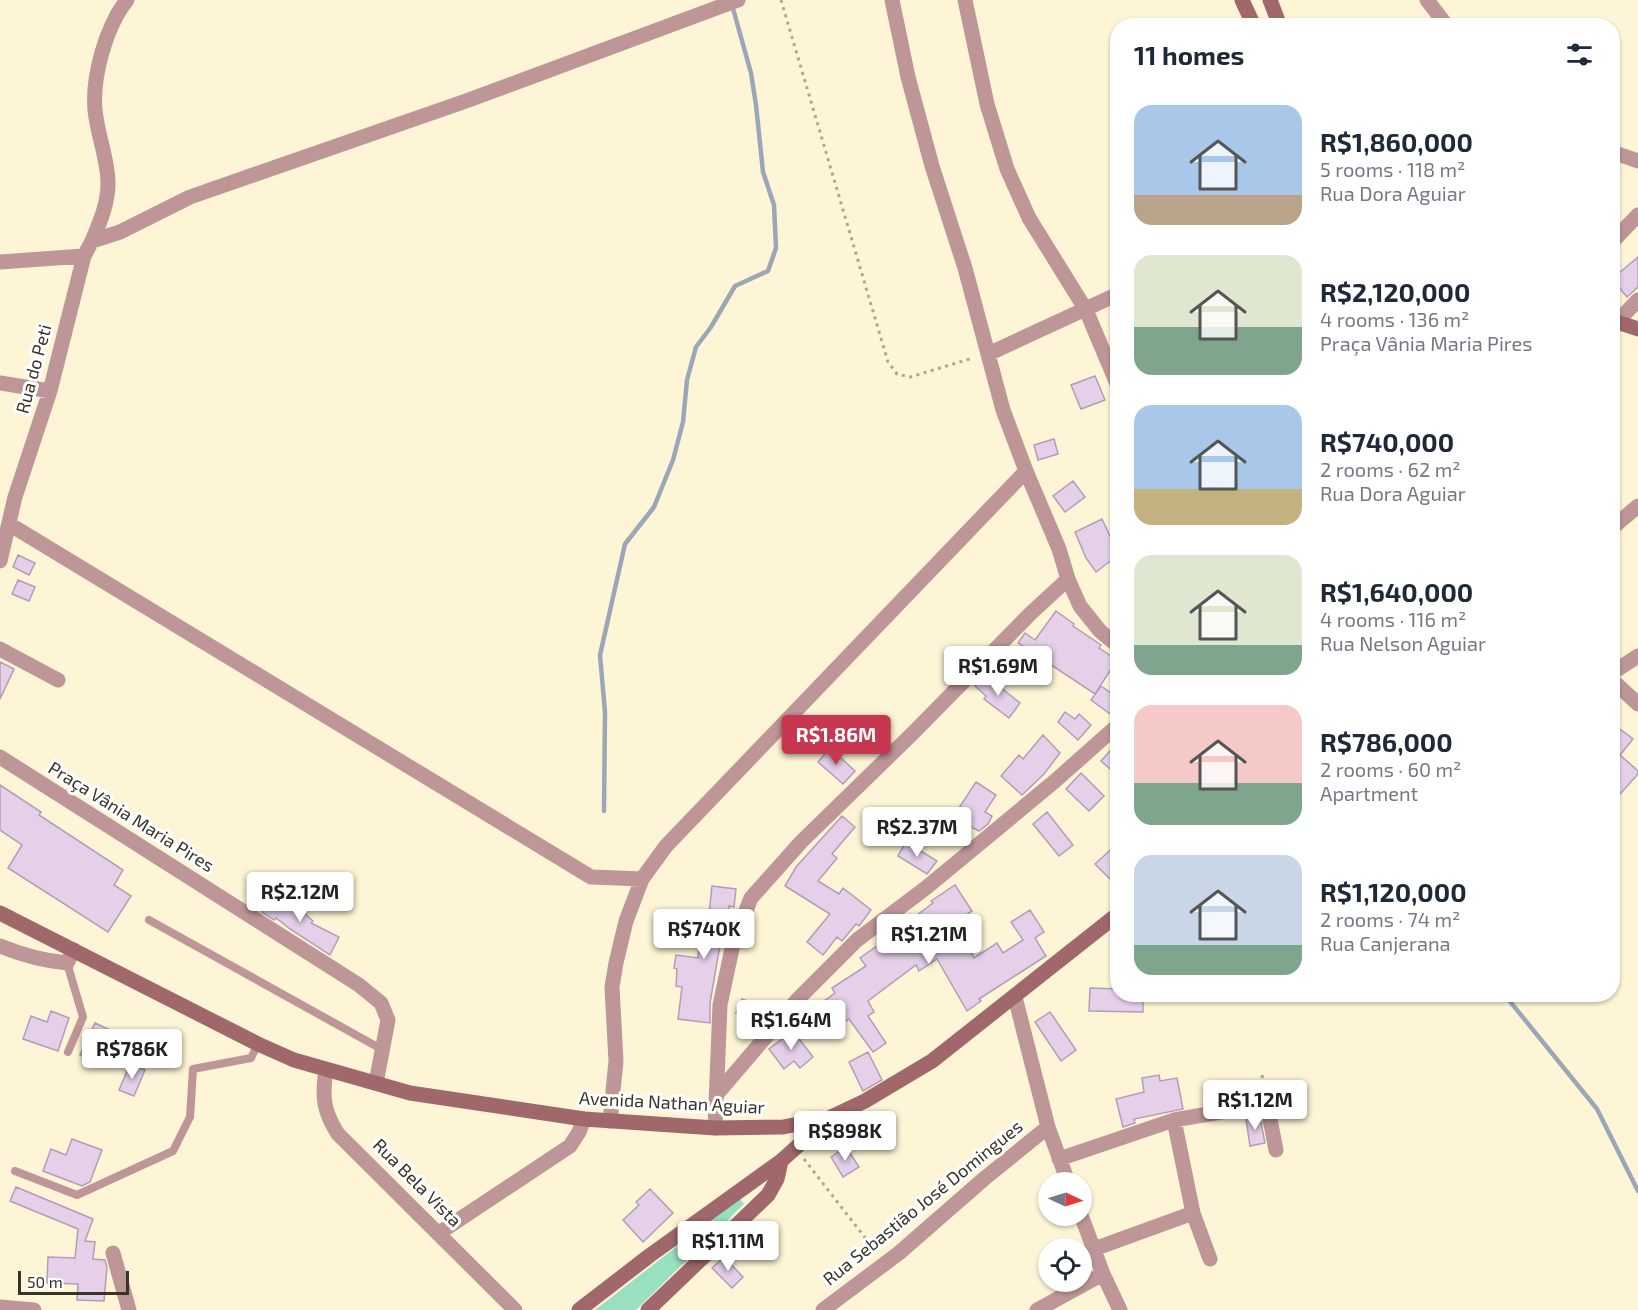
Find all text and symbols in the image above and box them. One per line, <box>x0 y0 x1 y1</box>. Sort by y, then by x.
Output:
icon: filters <box>1563 38 1596 71</box>
text: 11 homes <box>1134 39 1244 70</box>
text: R$1,860,000 <box>1320 126 1473 157</box>
icon: home <box>1182 129 1254 201</box>
text: 5 rooms · 118 m² <box>1320 157 1465 181</box>
text: Rua Dora Aguiar <box>1320 181 1466 205</box>
text: R$2,120,000 <box>1320 276 1470 307</box>
icon: home <box>1182 279 1254 351</box>
text: 4 rooms · 136 m² <box>1320 307 1469 331</box>
street label: Rua do Peti <box>11 322 55 416</box>
text: Praça Vânia Maria Pires <box>1320 331 1533 355</box>
text: R$740,000 <box>1320 426 1454 457</box>
icon: home <box>1182 429 1254 501</box>
text: 2 rooms · 62 m² <box>1320 457 1460 481</box>
text: Rua Dora Aguiar <box>1320 481 1466 505</box>
text: R$1,640,000 <box>1320 576 1473 607</box>
icon: home <box>1182 579 1254 651</box>
text: 4 rooms · 116 m² <box>1320 607 1466 631</box>
text: Rua Nelson Aguiar <box>1320 631 1486 655</box>
pin: R$1.69M <box>943 646 1053 697</box>
text: R$1.69M <box>958 653 1038 677</box>
pin: R$1.86M <box>781 715 891 766</box>
text: R$1.86M <box>796 722 876 746</box>
text: R$786,000 <box>1320 726 1453 757</box>
icon: home <box>1182 729 1254 801</box>
street label: Praça Vânia Maria Pires <box>44 756 218 877</box>
text: 2 rooms · 60 m² <box>1320 757 1461 781</box>
text: Apartment <box>1320 781 1418 805</box>
pin: R$2.37M <box>862 807 972 858</box>
text: R$2.37M <box>876 814 958 838</box>
pin: R$2.12M <box>245 872 355 923</box>
text: R$1,120,000 <box>1320 876 1467 907</box>
text: R$2.12M <box>261 879 339 903</box>
icon: home <box>1182 879 1254 951</box>
text: 2 rooms · 74 m² <box>1320 907 1460 931</box>
pin: R$740K <box>655 909 753 960</box>
pin: R$1.21M <box>874 914 984 965</box>
text: R$740K <box>667 916 741 940</box>
text: R$1.21M <box>891 921 967 945</box>
text: Rua Canjerana <box>1320 931 1451 955</box>
pin: R$1.64M <box>736 1000 846 1051</box>
text: R$1.64M <box>751 1007 831 1031</box>
pin: R$786K <box>83 1029 181 1080</box>
text: R$786K <box>96 1036 168 1060</box>
pin: R$1.12M <box>1200 1080 1310 1131</box>
street label: Avenida Nathan Aguiar <box>579 1086 765 1118</box>
text: R$1.12M <box>1217 1087 1293 1111</box>
pin: R$898K <box>796 1111 894 1162</box>
street label: Rua Sebastião José Domingues <box>818 1115 1027 1290</box>
text: R$898K <box>808 1118 882 1142</box>
street label: Rua Bela Vista <box>369 1133 467 1231</box>
north arrow <box>1038 1172 1092 1226</box>
map controls <box>1038 1172 1092 1292</box>
pin: R$1.11M <box>673 1221 783 1272</box>
text: R$1.11M <box>692 1228 764 1252</box>
button: locate <box>1038 1238 1092 1292</box>
scale bar <box>18 1268 129 1296</box>
text: 50 m <box>27 1272 63 1291</box>

